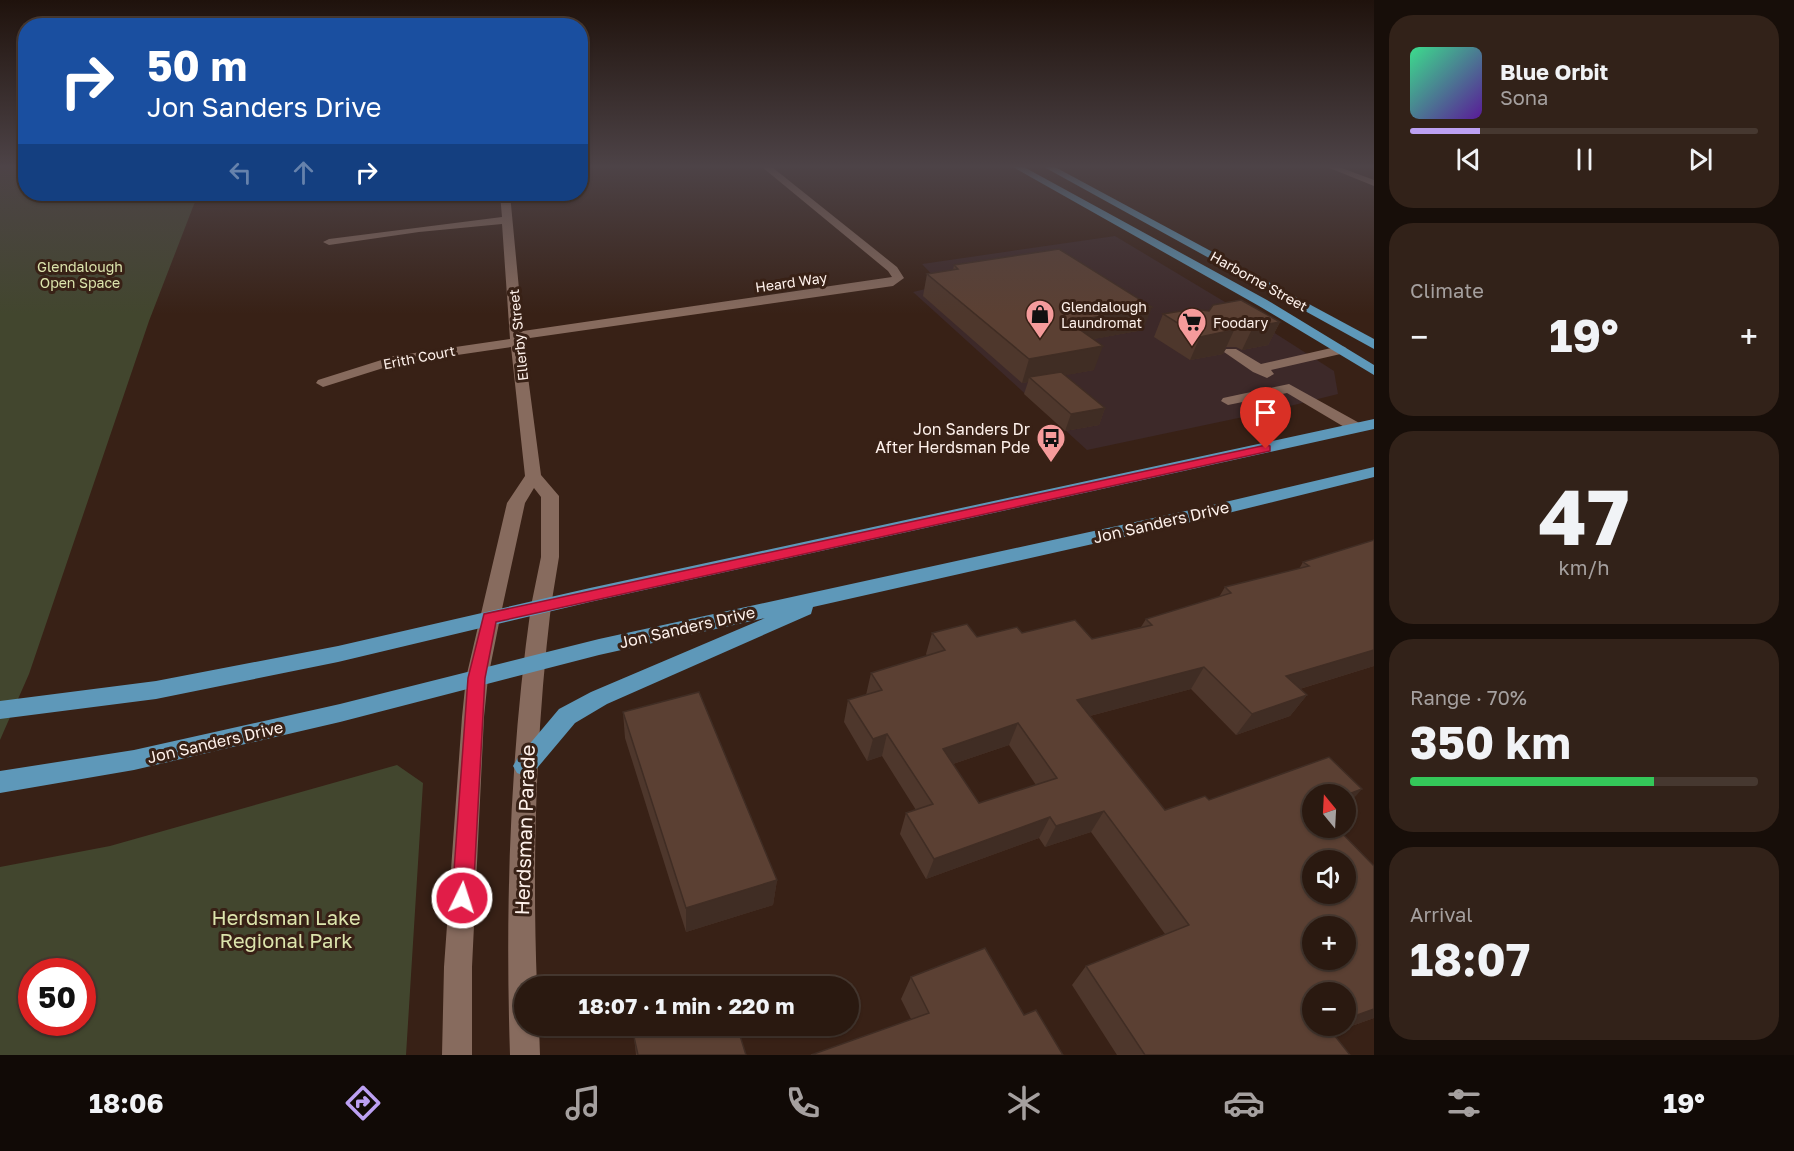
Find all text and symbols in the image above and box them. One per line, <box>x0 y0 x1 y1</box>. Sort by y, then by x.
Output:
text: 50 m <box>147 40 247 90</box>
icon: right <box>48 42 126 120</box>
text: Blue Orbit <box>1500 58 1608 85</box>
text: Sona <box>1500 85 1548 109</box>
text: Jon Sanders Drive <box>147 91 381 123</box>
icon: previous <box>1452 143 1485 176</box>
icon: pause <box>1568 143 1601 176</box>
icon: next <box>1684 143 1717 176</box>
icon: left <box>224 156 257 189</box>
icon: ahead <box>287 156 320 189</box>
icon: right <box>350 156 383 189</box>
street label: Harborne Street <box>1208 247 1310 315</box>
park label: Glendalough Open Space <box>37 258 123 291</box>
street label: Heard Way <box>754 269 828 295</box>
text: Climate <box>1410 278 1484 302</box>
street label: Ellerby Street <box>505 288 531 382</box>
shop icon: Glendalough Laundromat <box>1024 298 1056 340</box>
place label: Glendalough Laundromat <box>1061 298 1147 331</box>
supermarket icon: Foodary <box>1176 306 1208 348</box>
text: 19° <box>1549 308 1619 362</box>
place label: Foodary <box>1213 314 1268 331</box>
text: − <box>1410 317 1428 356</box>
text: + <box>1740 317 1758 356</box>
street label: Erith Court <box>381 342 457 372</box>
pin <box>1240 387 1291 449</box>
icon: arrive <box>1249 396 1282 429</box>
place label: Jon Sanders Dr After Herdsman Pde <box>875 419 1030 457</box>
bus stop icon: Jon Sanders Dr After Herdsman Pde <box>1035 422 1067 464</box>
text: 47 <box>1538 469 1630 562</box>
street label: Jon Sanders Drive <box>1091 497 1231 547</box>
text: km/h <box>1559 555 1609 579</box>
street label: Jon Sanders Drive <box>617 602 757 652</box>
text: Range · 70% <box>1410 685 1527 709</box>
text: 350 km <box>1410 715 1571 769</box>
street label: Jon Sanders Drive <box>145 717 285 767</box>
street label: Herdsman Parade <box>509 744 539 916</box>
north arrow <box>1302 784 1356 838</box>
map controls <box>1302 784 1356 1036</box>
button: sound <box>1302 850 1356 904</box>
position arrow <box>430 866 494 930</box>
text: Arrival <box>1410 902 1473 926</box>
park label: Herdsman Lake Regional Park <box>212 905 361 952</box>
button: + <box>1302 916 1356 970</box>
text: 18:07 <box>1410 932 1530 986</box>
speed limit sign: 50 <box>18 958 96 1036</box>
button: − <box>1302 982 1356 1036</box>
text: 18:07 · 1 min · 220 m <box>578 992 795 1019</box>
icon: directions <box>342 1082 384 1124</box>
icon: music <box>562 1082 604 1124</box>
icon: phone <box>782 1082 824 1124</box>
icon: climate <box>1003 1082 1045 1124</box>
icon: car <box>1223 1082 1265 1124</box>
icon: filters <box>1443 1082 1485 1124</box>
text: 18:06 <box>89 1087 164 1119</box>
text: 19° <box>1663 1087 1705 1119</box>

